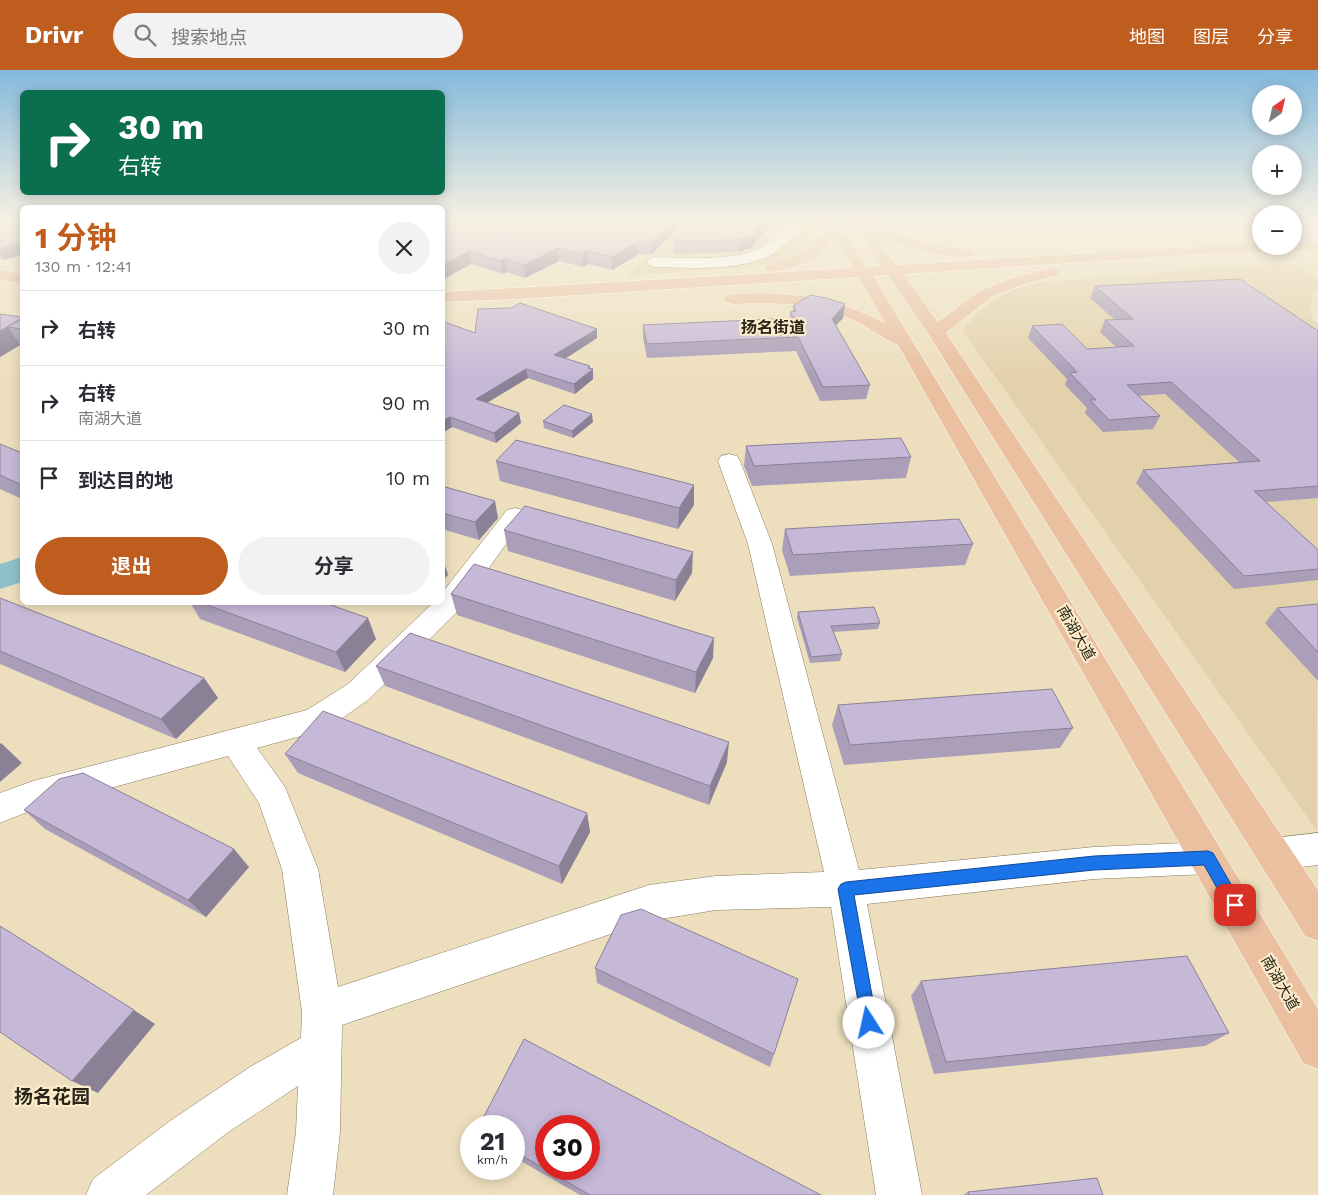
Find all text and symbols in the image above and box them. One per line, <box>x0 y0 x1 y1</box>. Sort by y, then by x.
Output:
search box <box>113 13 463 58</box>
text: Drivr <box>25 21 83 49</box>
icon: search <box>131 21 159 49</box>
text: 搜索地点 <box>171 26 247 49</box>
text: 地图 <box>1129 26 1165 47</box>
text: 图层 <box>1193 26 1229 47</box>
text: 分享 <box>1257 26 1293 47</box>
north arrow <box>1252 85 1302 135</box>
map controls <box>1252 85 1302 255</box>
text: 30 m <box>118 106 204 148</box>
icon: right <box>35 110 100 175</box>
button: + <box>1252 145 1302 195</box>
text: 右转 <box>118 154 162 179</box>
button: − <box>1252 205 1302 255</box>
text: 1 分钟 <box>35 220 117 255</box>
button: close <box>378 222 430 274</box>
text: 130 m · 12:41 <box>35 257 132 276</box>
icon: right <box>35 314 63 342</box>
text: 30 m <box>383 317 430 340</box>
district label: 扬名街道 <box>741 318 805 337</box>
text: 右转 <box>78 319 116 342</box>
text: 右转 <box>78 382 116 405</box>
icon: right <box>35 389 63 417</box>
text: 90 m <box>382 392 430 415</box>
text: 南湖大道 <box>78 409 142 428</box>
icon: arrive <box>35 464 63 492</box>
text: 10 m <box>386 467 430 490</box>
text: 到达目的地 <box>78 469 173 492</box>
button: 退出 <box>35 537 228 595</box>
button: 分享 <box>238 537 430 595</box>
street label: 南湖大道 <box>1053 603 1099 663</box>
pin <box>1214 884 1256 926</box>
icon: arrive <box>1221 891 1249 919</box>
street label: 南湖大道 <box>1257 953 1303 1013</box>
position arrow <box>842 996 894 1048</box>
district label: 扬名花园 <box>14 1085 90 1108</box>
speed limit sign: 30 <box>535 1115 600 1180</box>
text: 21 <box>480 1127 505 1156</box>
text: km/h <box>477 1153 508 1167</box>

